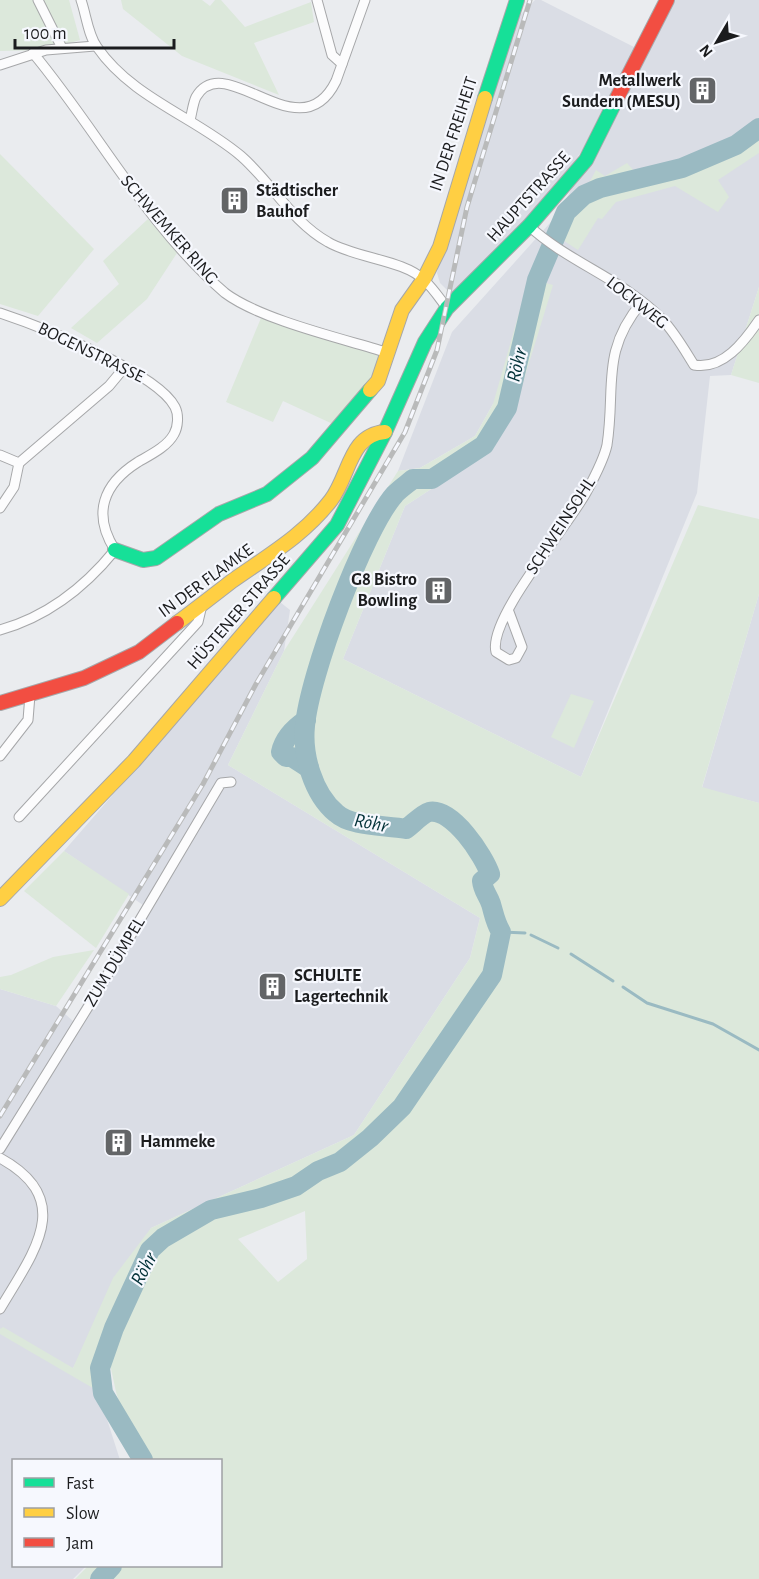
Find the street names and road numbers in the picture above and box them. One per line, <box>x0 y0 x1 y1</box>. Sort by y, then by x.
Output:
street label: IN DER FREIHEIT <box>427 74 481 193</box>
street label: HAUPTSTRASSE <box>484 148 574 246</box>
street label: SCHWEMKER RING <box>117 172 221 288</box>
street label: LOCKWEG <box>603 274 671 332</box>
street label: BOGENSTRASSE <box>35 319 147 387</box>
street label: SCHWEINSOHL <box>523 474 599 578</box>
street label: IN DER FLAMKE <box>155 541 257 621</box>
street label: HÜSTENER STRASSE <box>183 549 294 673</box>
street label: ZUM DÜMPEL <box>80 913 149 1010</box>

